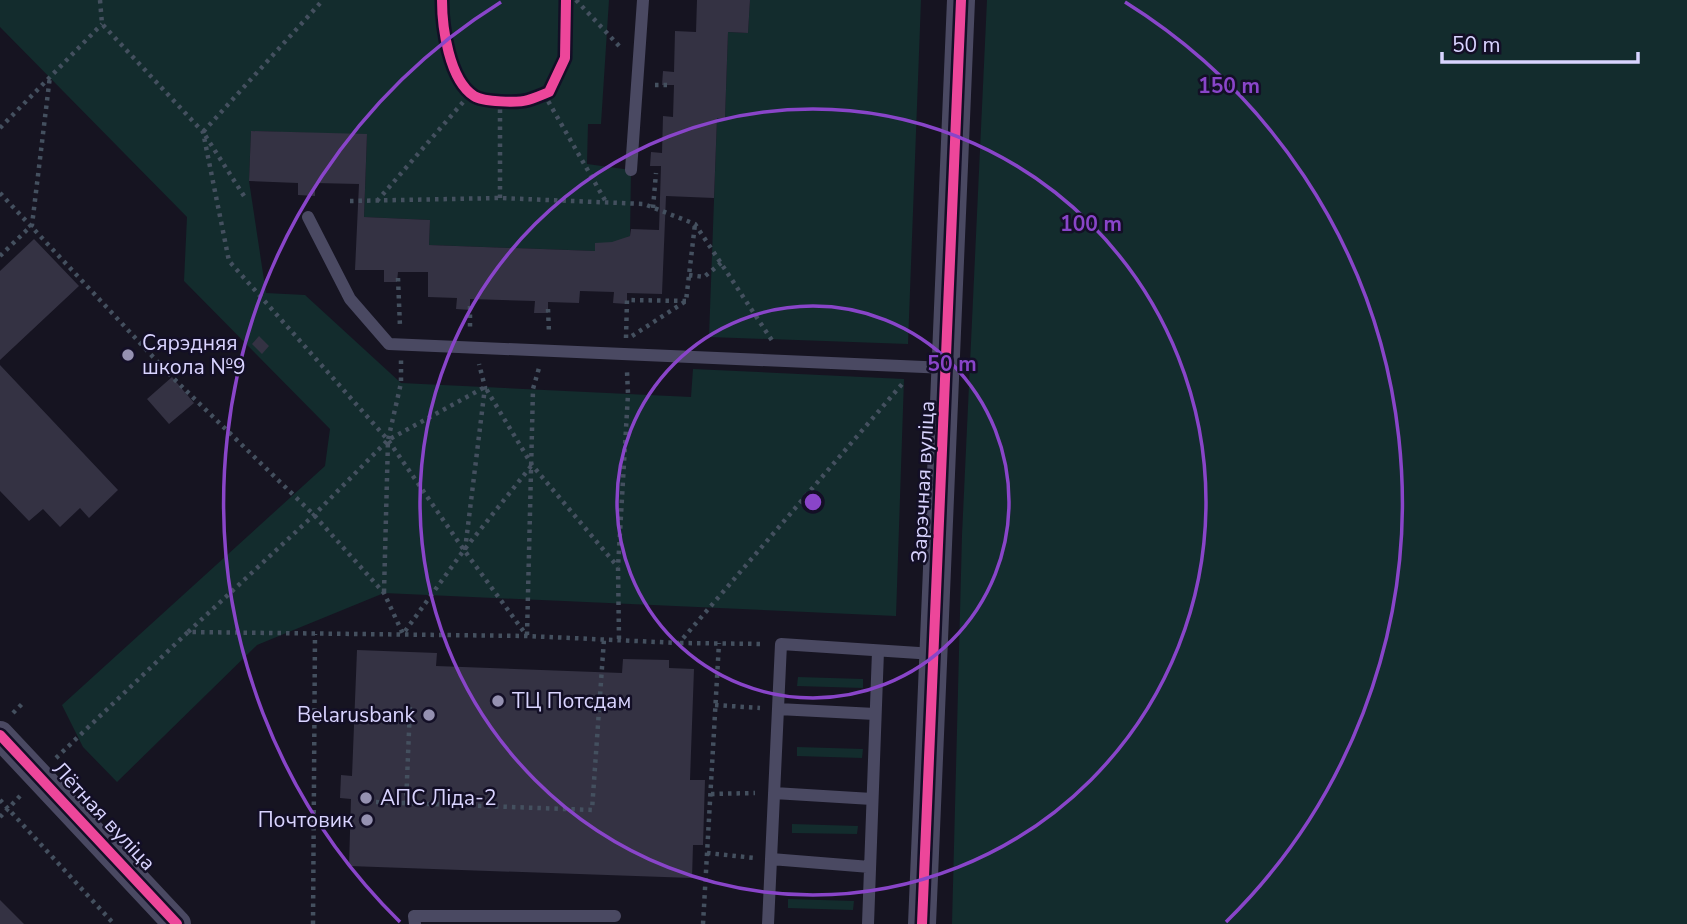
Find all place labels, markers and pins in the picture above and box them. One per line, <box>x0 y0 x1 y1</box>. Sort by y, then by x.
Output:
place label: Сярэдняя школа №9 <box>142 329 246 381</box>
marker: Сярэдняя школа №9 <box>120 347 136 363</box>
centre of rings <box>801 490 825 514</box>
place label: ТЦ Потсдам <box>512 687 631 715</box>
marker: ТЦ Потсдам <box>490 693 506 709</box>
place label: Belarusbank <box>297 701 415 729</box>
marker: Belarusbank <box>421 707 437 723</box>
place label: АПС Ліда-2 <box>380 784 497 812</box>
marker: АПС Ліда-2 <box>358 790 374 806</box>
place label: Почтовик <box>258 806 354 834</box>
marker: Почтовик <box>359 812 375 828</box>

